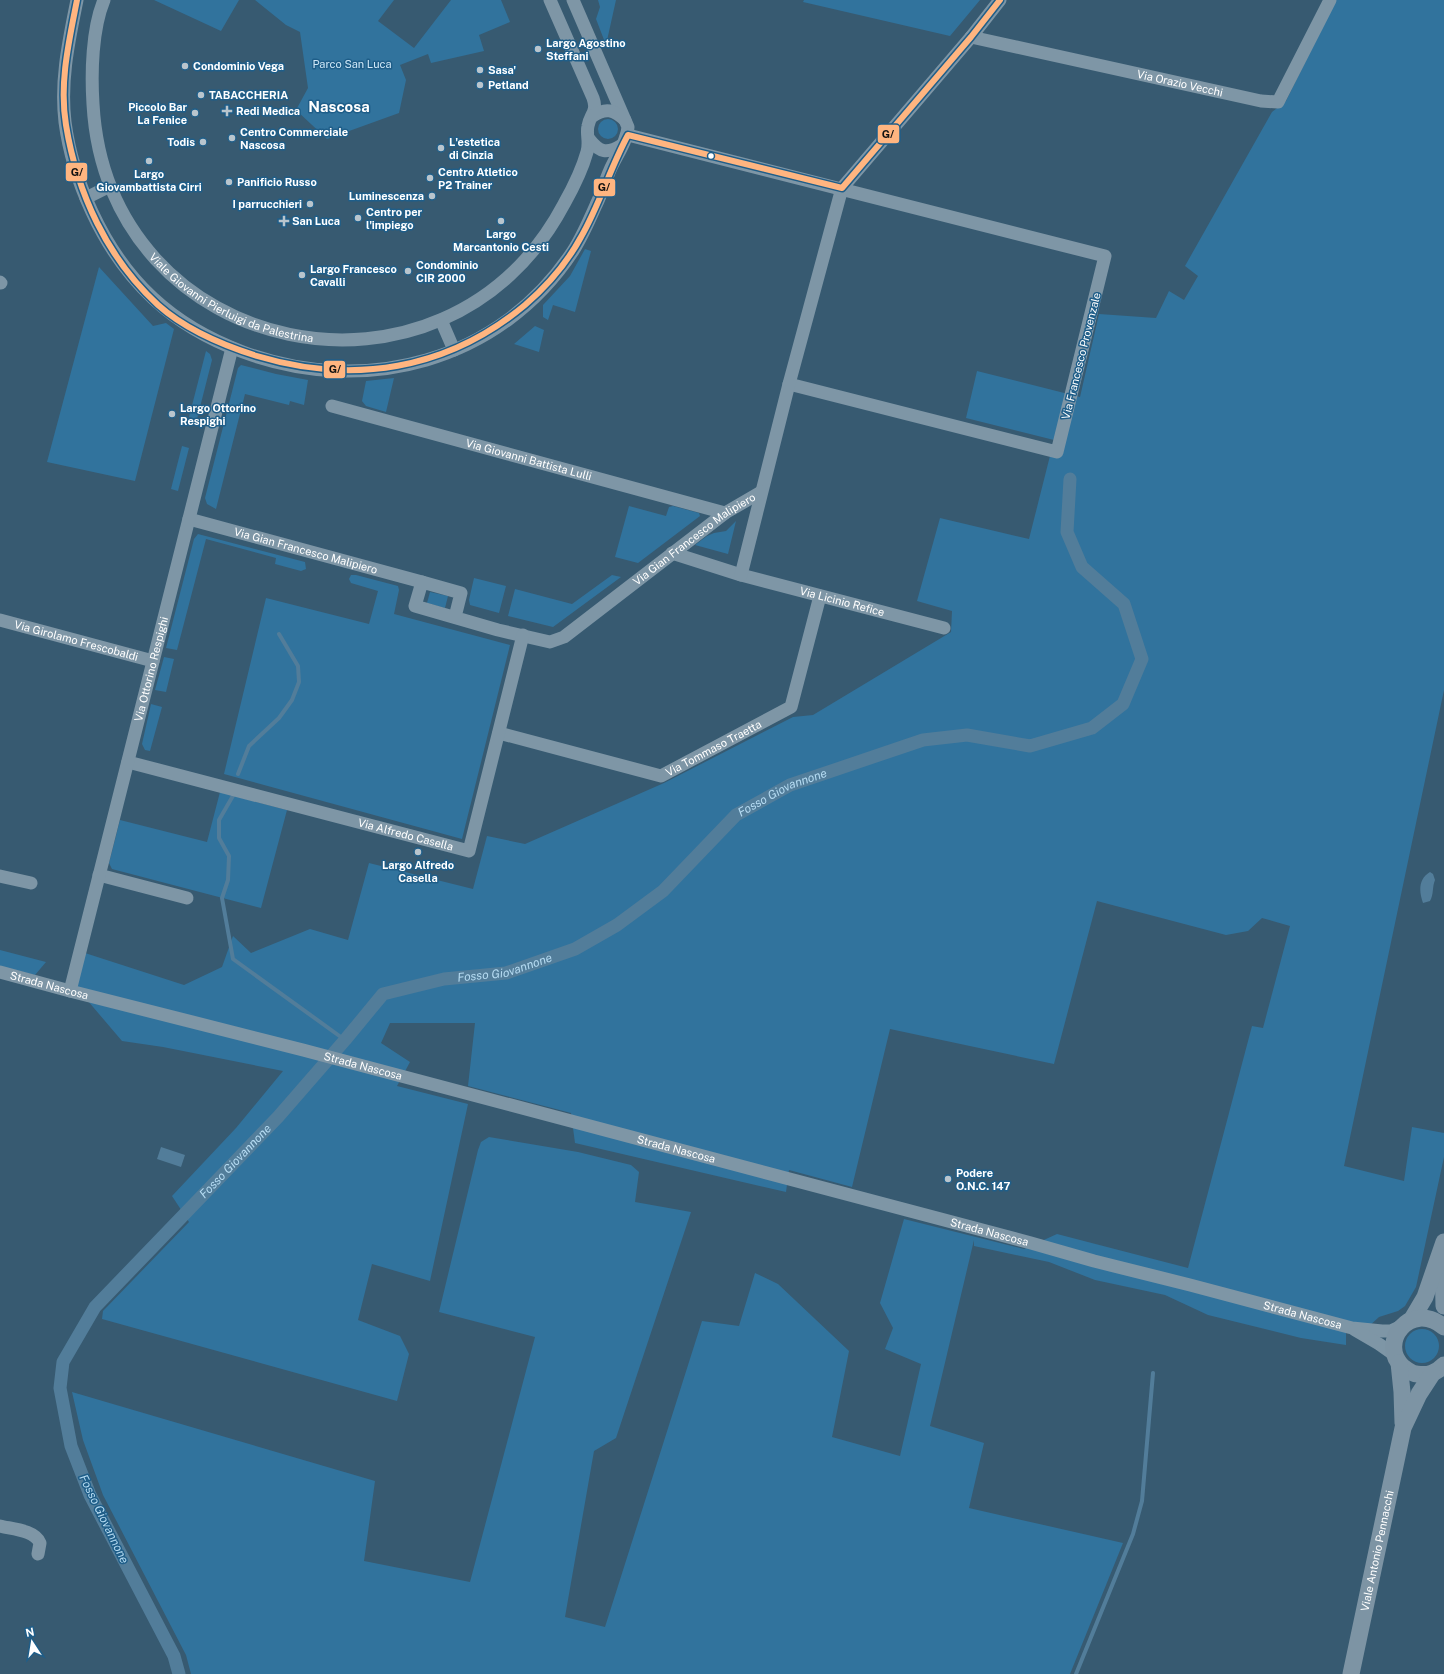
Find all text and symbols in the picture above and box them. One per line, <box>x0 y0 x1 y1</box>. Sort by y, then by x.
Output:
place label: Largo Agostino Steffani <box>546 37 626 62</box>
marker: Largo Agostino Steffani <box>533 44 543 54</box>
park label: Parco San Luca <box>312 58 392 70</box>
place label: Condominio Vega <box>193 60 284 72</box>
marker: Condominio Vega <box>180 61 190 71</box>
place label: Sasa' <box>488 64 516 76</box>
marker: Sasa' <box>475 65 485 75</box>
street label: Via Orazio Vecchi <box>1136 68 1224 98</box>
place label: Petland <box>488 79 529 91</box>
marker: Petland <box>475 80 485 90</box>
place label: TABACCHERIA <box>209 89 288 101</box>
marker: TABACCHERIA <box>196 90 206 100</box>
district label: Nascosa <box>308 98 370 115</box>
place label: Piccolo Bar La Fenice <box>128 101 187 126</box>
marker: Redi Medica <box>221 105 233 117</box>
place label: Redi Medica <box>236 105 300 117</box>
marker: Piccolo Bar La Fenice <box>190 108 200 118</box>
line badge: G/ <box>877 124 900 144</box>
place label: Centro Commerciale Nascosa <box>240 126 348 151</box>
text: G/ <box>882 128 895 140</box>
marker: Centro Commerciale Nascosa <box>227 133 237 143</box>
place label: Todis <box>167 136 195 148</box>
place label: L'estetica di Cinzia <box>449 136 500 161</box>
marker: Todis <box>198 137 208 147</box>
marker: L'estetica di Cinzia <box>436 143 446 153</box>
unlabelled marker <box>706 151 716 161</box>
marker: Largo Giovambattista Cirri <box>144 156 154 166</box>
line badge: G/ <box>65 162 88 182</box>
text: G/ <box>71 166 84 178</box>
place label: Centro Atletico P2 Trainer <box>438 166 518 191</box>
place label: Largo Giovambattista Cirri <box>96 168 202 193</box>
marker: Centro Atletico P2 Trainer <box>425 173 435 183</box>
place label: Panificio Russo <box>237 176 317 188</box>
marker: Panificio Russo <box>224 177 234 187</box>
line badge: G/ <box>593 178 616 197</box>
text: G/ <box>598 181 611 193</box>
place label: Luminescenza <box>349 190 424 202</box>
marker: Luminescenza <box>427 191 437 201</box>
place label: I parrucchieri <box>232 198 302 210</box>
marker: I parrucchieri <box>305 199 315 209</box>
place label: Centro per l'impiego <box>366 206 422 231</box>
marker: Centro per l'impiego <box>353 213 363 223</box>
place label: San Luca <box>292 215 340 227</box>
marker: San Luca <box>279 216 289 226</box>
marker: Largo Marcantonio Cesti <box>496 216 506 226</box>
place label: Largo Marcantonio Cesti <box>453 228 549 253</box>
street label: Viale Giovanni Pierluigi da Palestrina <box>147 251 314 344</box>
place label: Condominio CIR 2000 <box>416 259 478 284</box>
place label: Largo Francesco Cavalli <box>310 263 397 288</box>
marker: Condominio CIR 2000 <box>403 266 413 276</box>
marker: Largo Francesco Cavalli <box>297 270 307 280</box>
street label: Via Francesco Provenzale <box>1059 291 1103 421</box>
line badge: G/ <box>323 360 346 379</box>
text: G/ <box>329 363 342 375</box>
place label: Largo Ottorino Respighi <box>180 402 256 427</box>
marker: Largo Ottorino Respighi <box>167 409 177 419</box>
street label: Via Giovanni Battista Lulli <box>465 437 593 482</box>
street label: Via Gian Francesco Malipiero <box>631 491 757 588</box>
street label: Via Gian Francesco Malipiero <box>233 525 379 576</box>
street label: Via Licinio Refice <box>798 585 886 618</box>
street label: Via Ottorino Respighi <box>132 615 170 723</box>
street label: Via Girolamo Frescobaldi <box>13 618 140 663</box>
street label: Via Tommaso Traetta <box>663 718 763 778</box>
water label: Fosso Giovannone <box>735 766 829 820</box>
street label: Via Alfredo Casella <box>357 816 455 853</box>
marker: Largo Alfredo Casella <box>413 847 423 857</box>
place label: Largo Alfredo Casella <box>382 859 454 884</box>
water label: Fosso Giovannone <box>457 950 554 985</box>
street label: Strada Nascosa <box>9 969 90 1001</box>
street label: Strada Nascosa <box>323 1050 404 1082</box>
water label: Fosso Giovannone <box>197 1121 274 1201</box>
street label: Strada Nascosa <box>636 1133 717 1165</box>
place label: Podere O.N.C. 147 <box>956 1167 1011 1192</box>
marker: Podere O.N.C. 147 <box>943 1174 953 1184</box>
street label: Strada Nascosa <box>949 1216 1030 1248</box>
street label: Strada Nascosa <box>1262 1299 1343 1331</box>
water label: Fosso Giovannone <box>76 1472 132 1566</box>
street label: Viale Antonio Pennacchi <box>1358 1489 1396 1612</box>
north arrow <box>12 1622 52 1662</box>
text: N <box>24 1625 35 1639</box>

